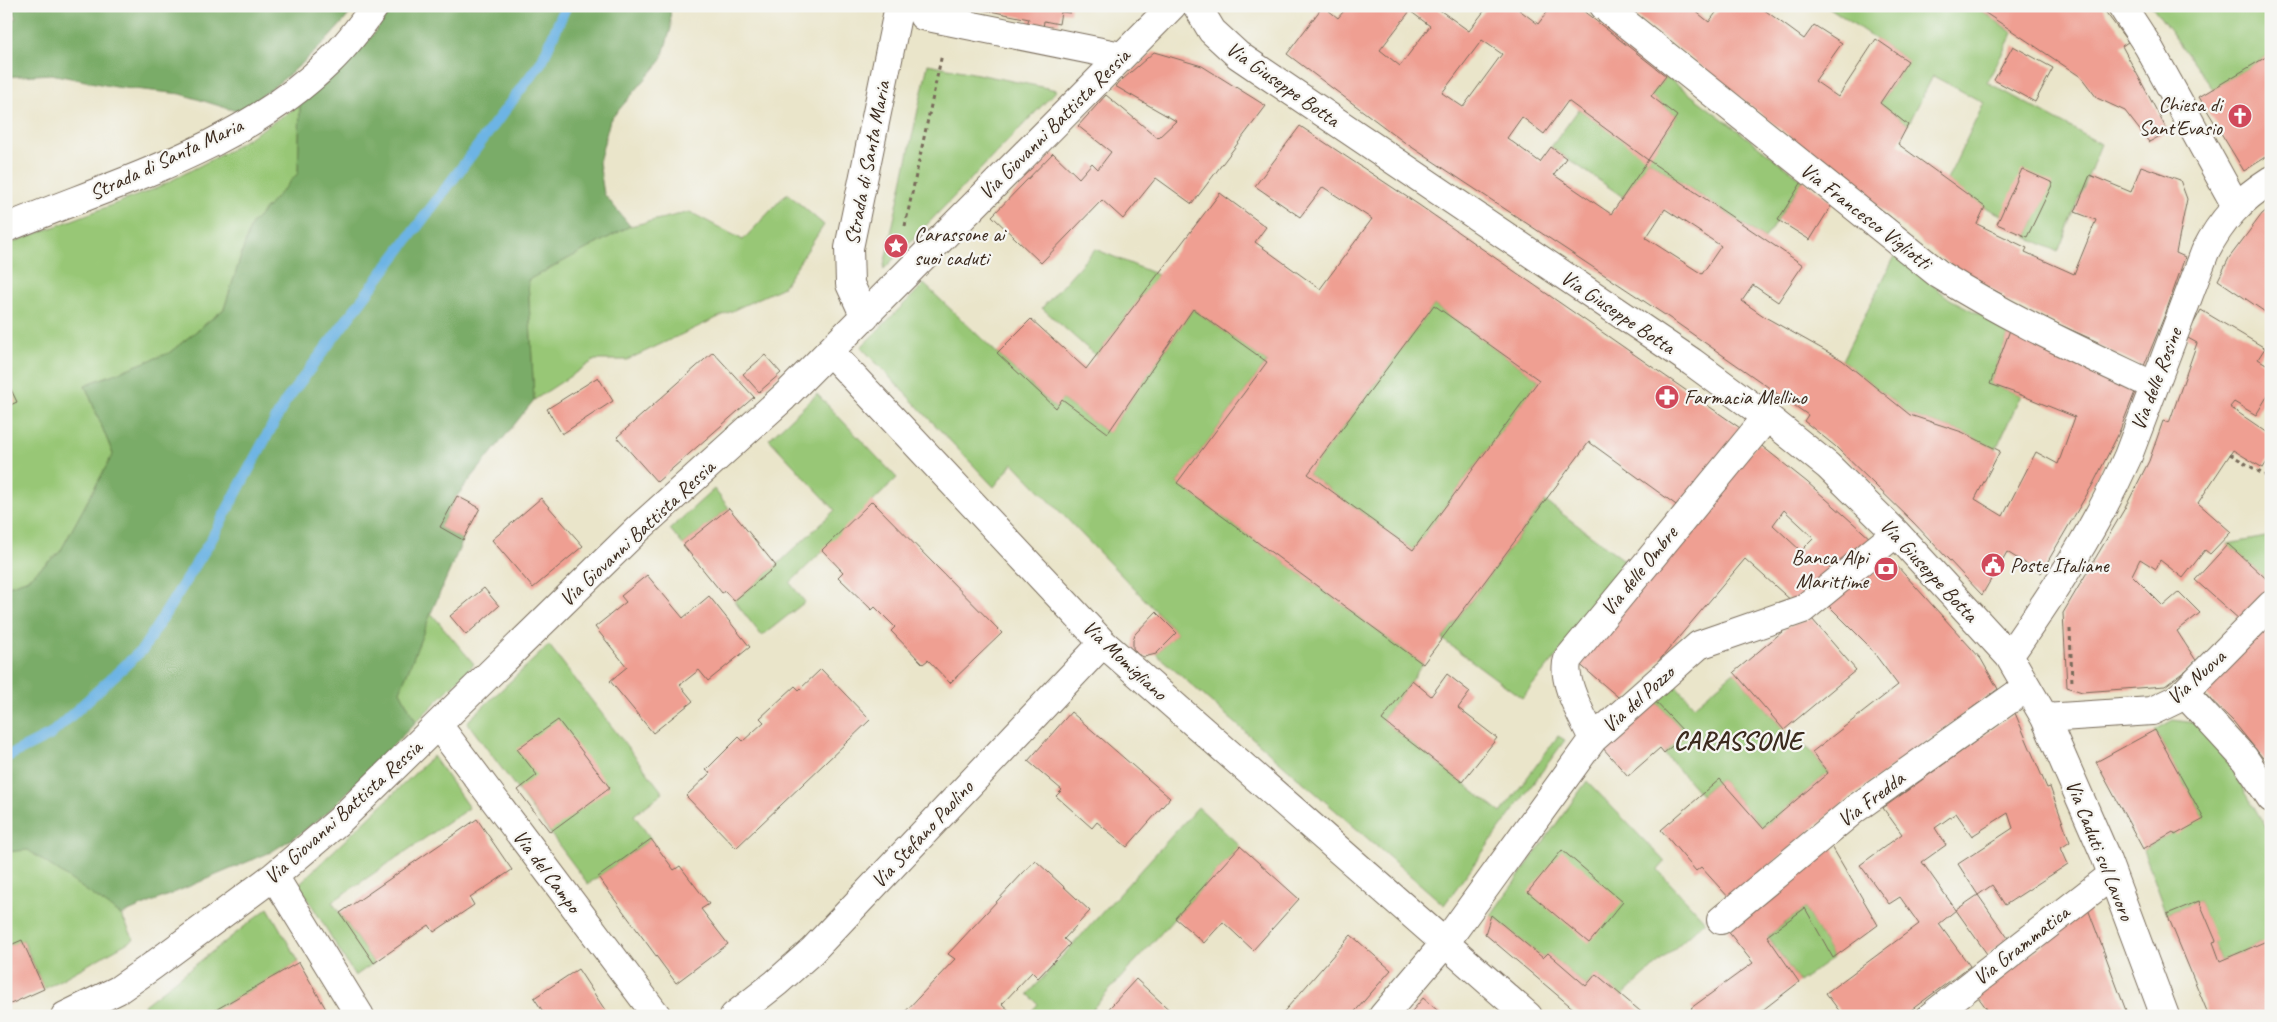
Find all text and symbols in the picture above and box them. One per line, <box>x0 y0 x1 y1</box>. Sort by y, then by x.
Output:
street label: Via Giuseppe Botta <box>1221 35 1346 133</box>
street label: Via Giovanni Battista Ressia <box>973 41 1137 205</box>
street label: Strada di Santa Maria <box>838 77 896 247</box>
place label: Chiesa di Sant'Evasio <box>2139 91 2225 141</box>
church icon: Chiesa di Sant'Evasio <box>2227 103 2253 129</box>
street label: Strada di Santa Maria <box>85 111 248 206</box>
street label: Via Francesco Vigliotti <box>1795 157 1939 277</box>
place label: Carassone ai suoi caduti <box>914 221 1008 271</box>
place icon: Carassone ai suoi caduti <box>883 233 909 259</box>
street label: Via Giuseppe Botta <box>1556 264 1681 361</box>
street label: Via delle Rosine <box>2125 322 2188 434</box>
pharmacy icon: Farmacia Mellino <box>1654 384 1680 410</box>
place label: Farmacia Mellino <box>1684 384 1808 410</box>
street label: Via Giovanni Battista Ressia <box>554 453 722 612</box>
street label: Via Giuseppe Botta <box>1874 513 1985 628</box>
street label: Via delle Ombre <box>1595 520 1684 621</box>
place label: Banca Alpi Marittime <box>1792 544 1871 594</box>
public building icon: Poste Italiane <box>1980 552 2006 578</box>
place label: Poste Italiane <box>2010 552 2110 578</box>
bank icon: Banca Alpi Marittime <box>1873 556 1899 582</box>
street label: Via Momigliano <box>1077 614 1174 707</box>
street label: Via Nuova <box>2161 643 2232 710</box>
street label: Via del Pozzo <box>1596 658 1682 738</box>
district label: CARASSONE <box>1673 724 1806 757</box>
street label: Via Giovanni Battista Ressia <box>259 733 429 890</box>
street label: Via Fredda <box>1832 764 1911 833</box>
street label: Via Stefano Paolino <box>865 773 980 893</box>
street label: Via Caduti sul Lavoro <box>2060 776 2141 926</box>
street label: Via del Campo <box>507 824 588 920</box>
street label: Via Grammatica <box>1968 898 2076 991</box>

